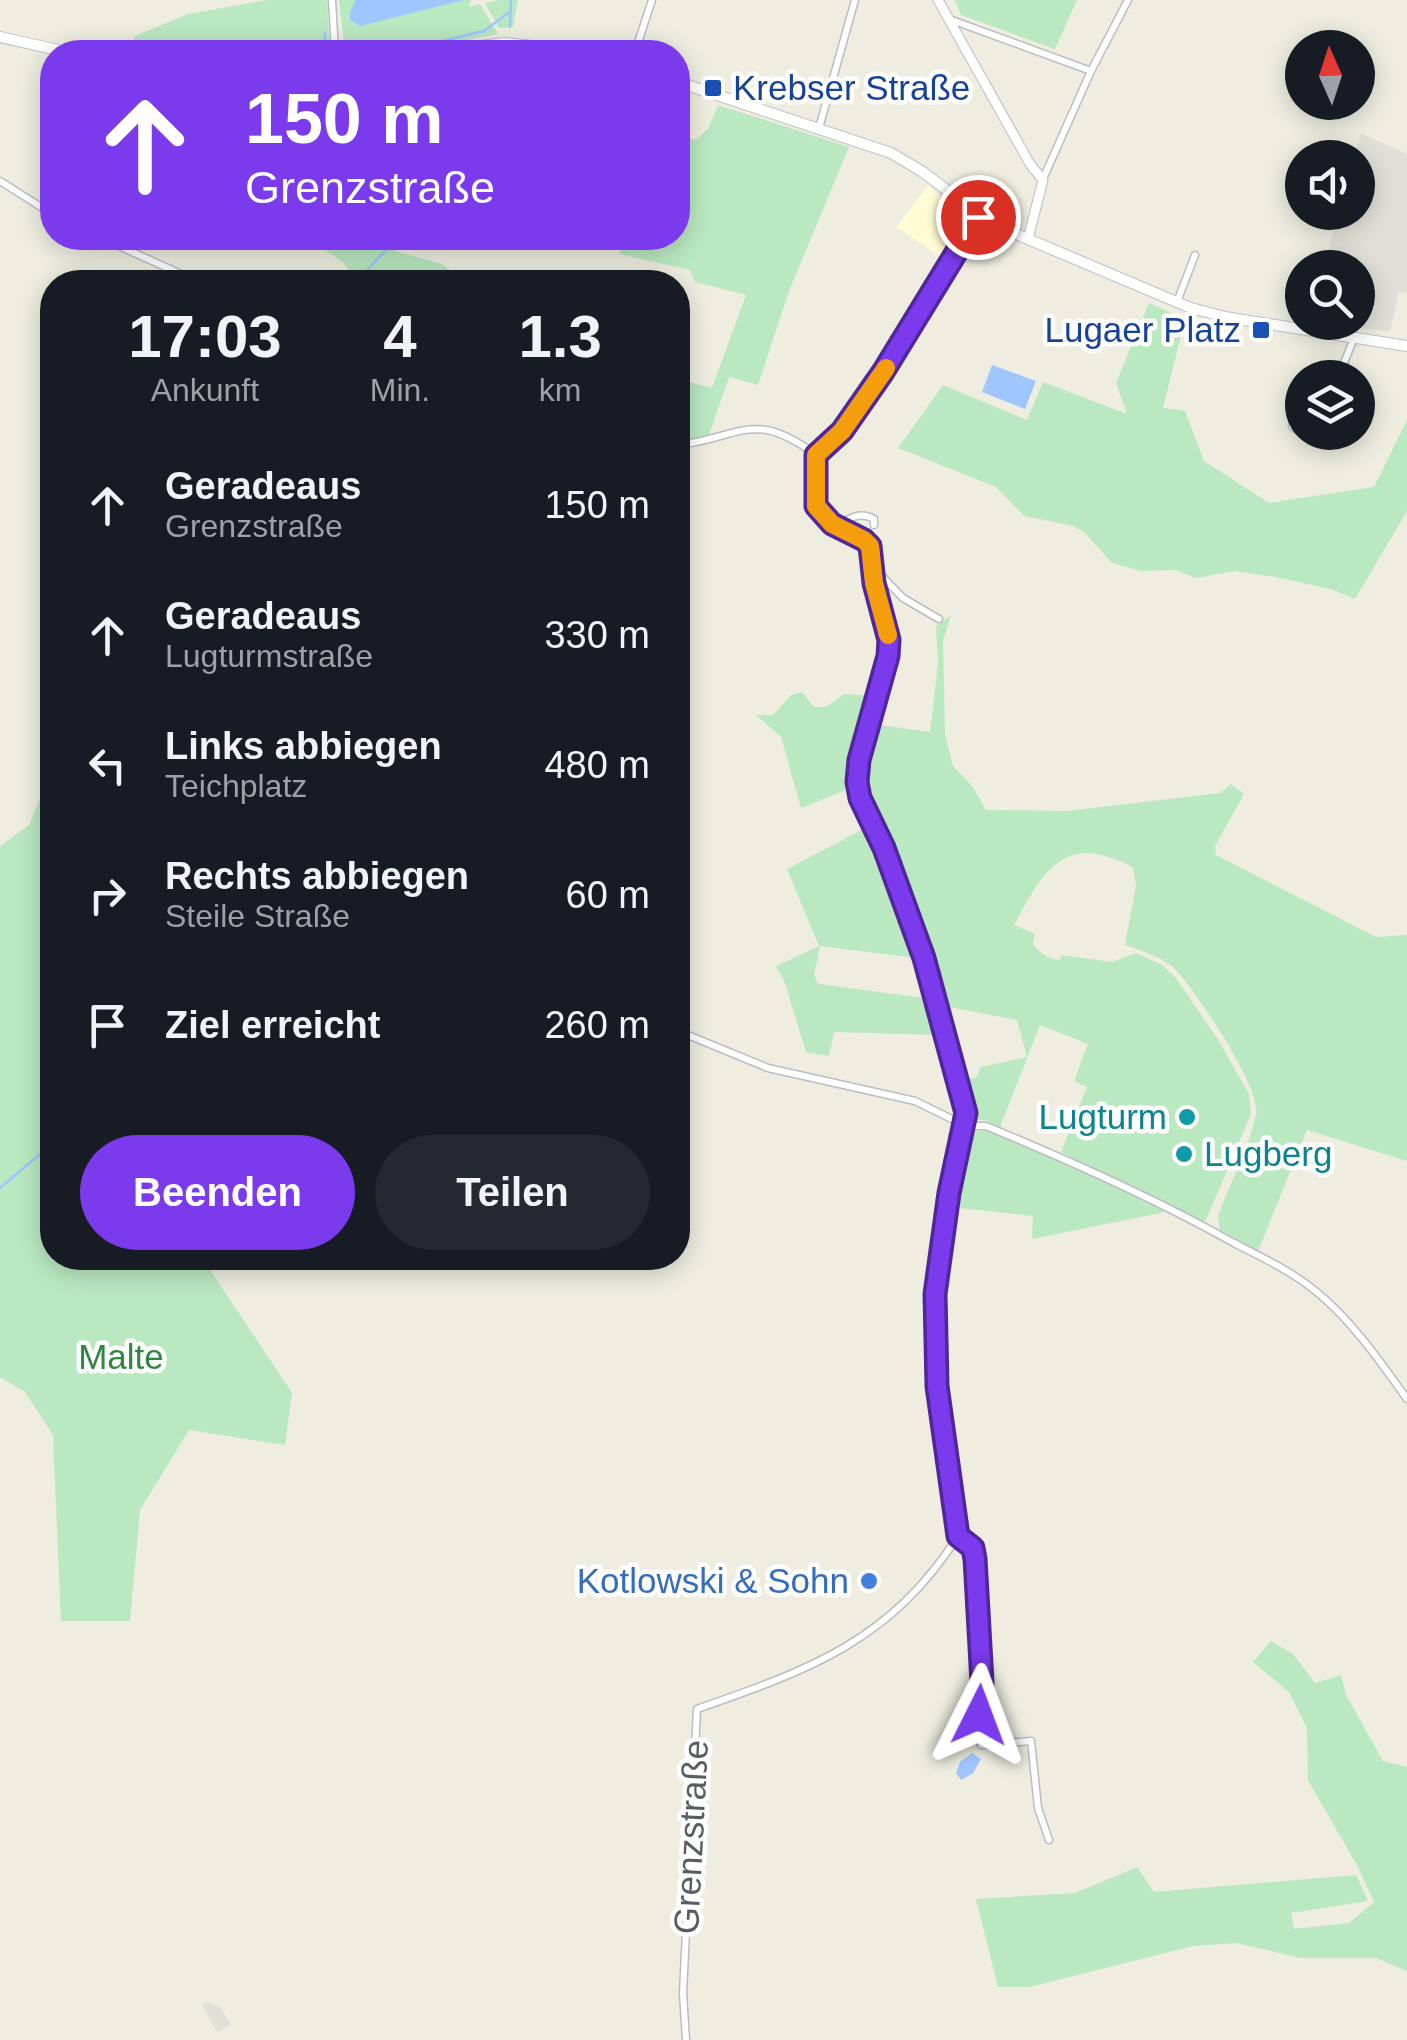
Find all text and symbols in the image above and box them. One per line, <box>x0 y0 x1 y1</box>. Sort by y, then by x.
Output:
north arrow <box>1285 30 1375 120</box>
map controls <box>1285 30 1375 450</box>
place label: Krebser Straße <box>733 68 970 107</box>
marker: Krebser Straße <box>702 77 724 99</box>
icon: ahead <box>80 80 210 210</box>
text: 150 m <box>245 80 443 158</box>
button: sound <box>1285 140 1375 230</box>
text: Grenzstraße <box>245 162 495 213</box>
pin <box>936 175 1021 260</box>
icon: arrive <box>951 190 1006 245</box>
button: search <box>1285 250 1375 340</box>
text: 17:03 <box>128 303 282 370</box>
text: 4 <box>383 303 417 370</box>
text: 1.3 <box>518 303 602 370</box>
place label: Lugaer Platz <box>1044 310 1241 349</box>
marker: Lugaer Platz <box>1250 319 1272 341</box>
button: layers <box>1285 360 1375 450</box>
text: Ankunft <box>151 372 259 408</box>
text: Min. <box>370 372 430 408</box>
text: km <box>539 372 581 408</box>
text: Geradeaus <box>165 465 361 507</box>
icon: ahead <box>80 478 135 533</box>
text: 150 m <box>544 484 650 526</box>
text: Grenzstraße <box>165 508 343 544</box>
text: Geradeaus <box>165 595 361 637</box>
icon: ahead <box>80 608 135 663</box>
text: 330 m <box>544 614 650 656</box>
text: Lugturmstraße <box>165 638 373 674</box>
text: Links abbiegen <box>165 725 442 767</box>
icon: left <box>80 738 135 793</box>
text: 480 m <box>544 744 650 786</box>
text: Teichplatz <box>165 768 307 804</box>
text: Rechts abbiegen <box>165 855 469 897</box>
icon: right <box>80 868 135 923</box>
text: 60 m <box>566 874 650 916</box>
text: Steile Straße <box>165 898 350 934</box>
icon: arrive <box>80 998 135 1053</box>
text: Ziel erreicht <box>165 1004 380 1046</box>
text: 260 m <box>544 1004 650 1046</box>
place label: Lugturm <box>1039 1097 1167 1136</box>
marker: Lugturm <box>1176 1106 1198 1128</box>
place label: Lugberg <box>1204 1134 1332 1173</box>
button: Beenden <box>80 1135 355 1250</box>
button: Teilen <box>375 1135 650 1250</box>
marker: Lugberg <box>1173 1143 1195 1165</box>
park label: Malte <box>78 1337 164 1376</box>
place label: Kotlowski & Sohn <box>577 1561 849 1600</box>
marker: Kotlowski & Sohn <box>858 1570 880 1592</box>
position arrow <box>927 1663 1031 1767</box>
street label: Grenzstraße <box>666 1739 715 1935</box>

